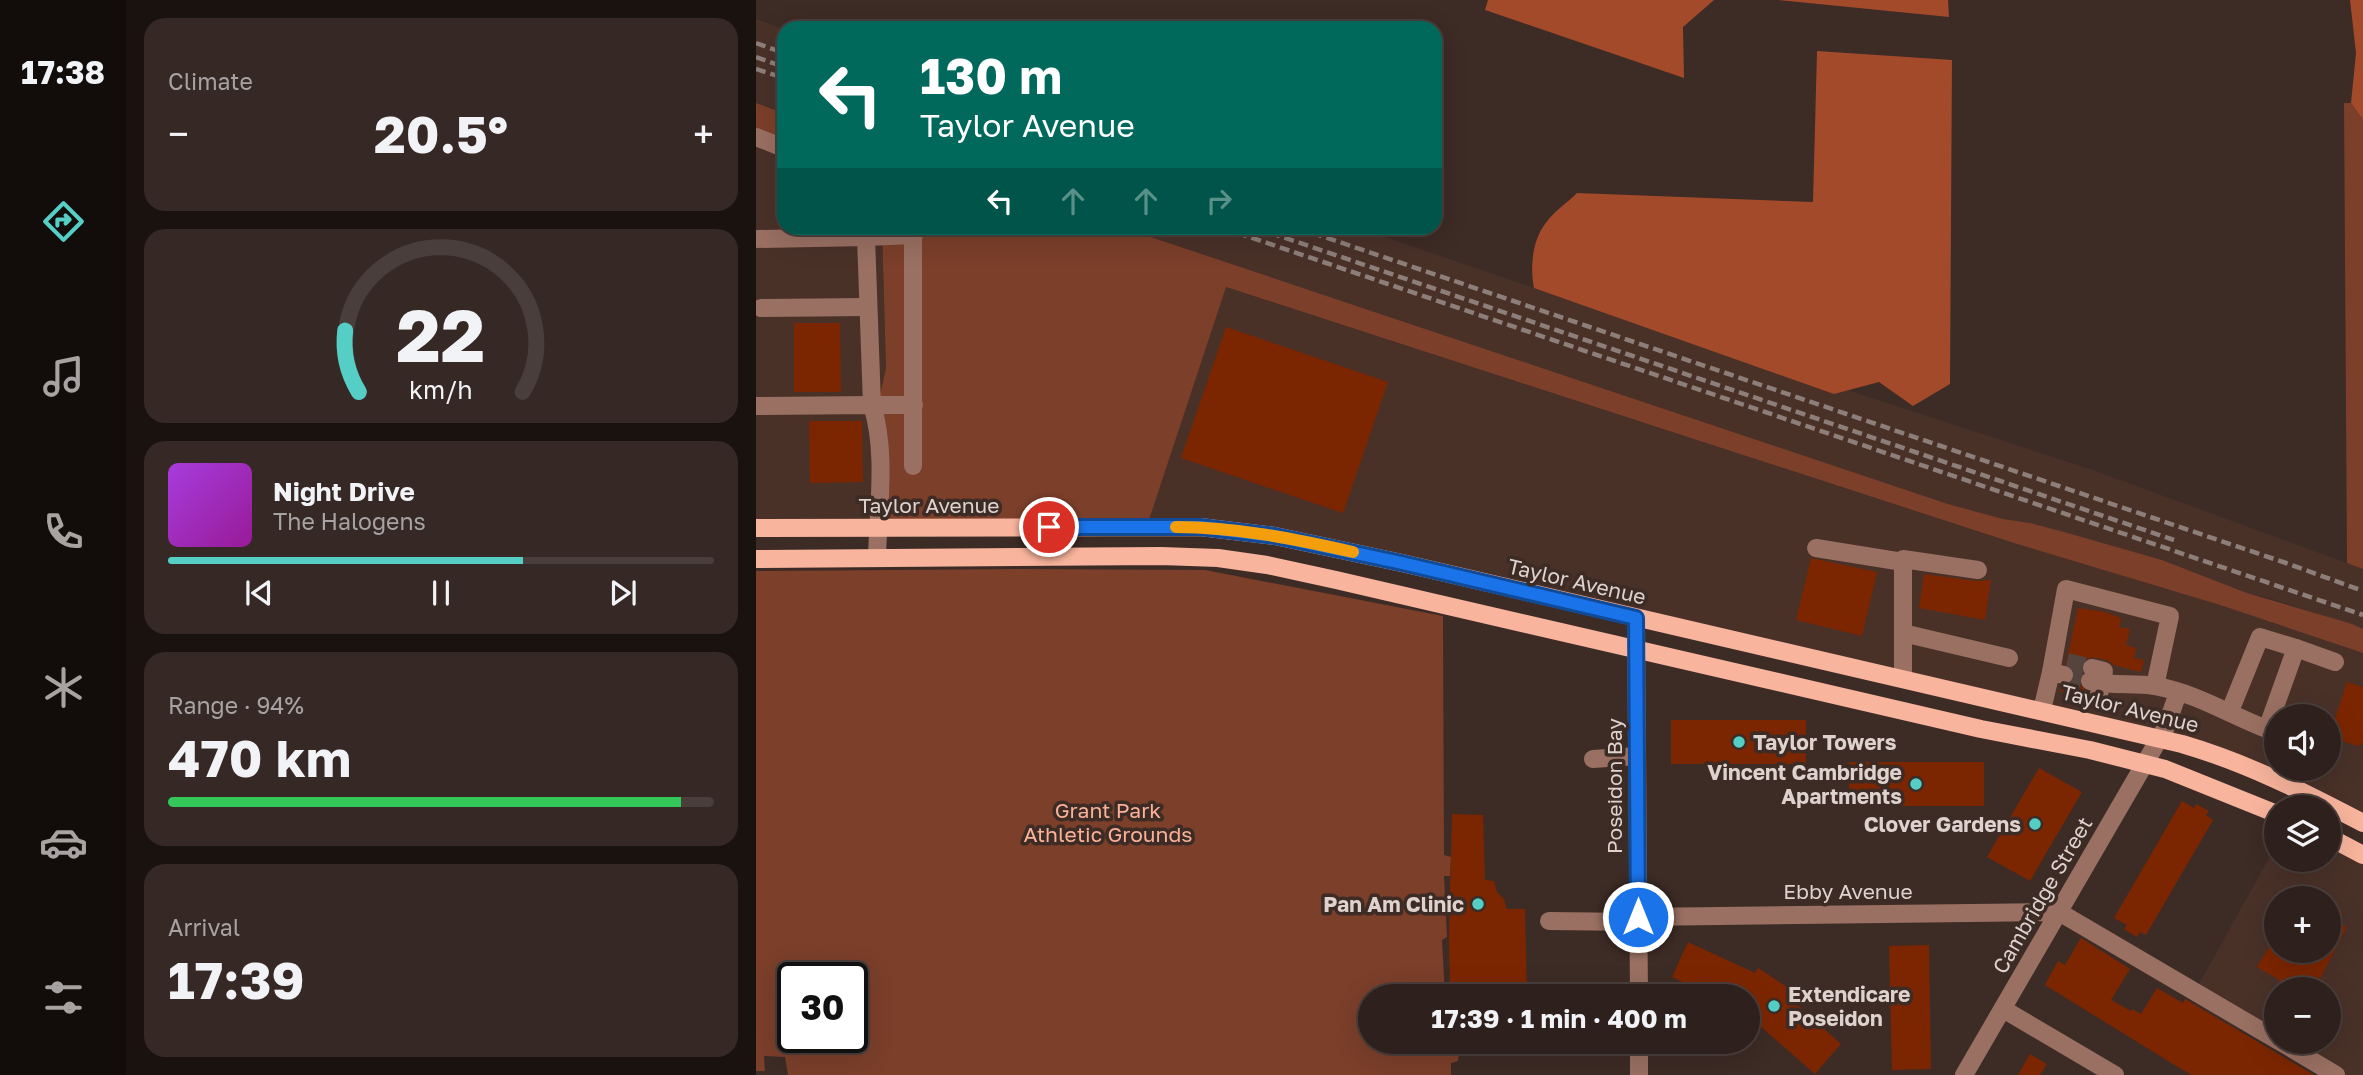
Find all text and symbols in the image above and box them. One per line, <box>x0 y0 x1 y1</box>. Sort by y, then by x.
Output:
text: 130 m <box>920 46 1062 105</box>
icon: left <box>805 49 896 140</box>
text: 17:38 <box>21 53 105 91</box>
text: Climate <box>168 67 253 95</box>
text: 20.5° <box>374 102 508 164</box>
text: Taylor Avenue <box>920 106 1135 144</box>
text: − <box>168 111 189 156</box>
text: + <box>693 111 714 156</box>
icon: left <box>981 182 1019 220</box>
icon: ahead <box>1054 182 1092 220</box>
icon: ahead <box>1127 182 1165 220</box>
icon: right <box>1200 182 1238 220</box>
icon: directions <box>39 197 88 246</box>
text: 22 <box>397 292 485 379</box>
icon: music <box>39 352 88 401</box>
text: km/h <box>409 374 473 405</box>
text: Night Drive <box>273 476 415 507</box>
street label: Taylor Avenue <box>858 492 1000 518</box>
pin <box>1019 497 1079 557</box>
icon: phone <box>39 507 88 556</box>
text: The Halogens <box>273 507 426 535</box>
icon: arrive <box>1030 508 1068 546</box>
street label: Taylor Avenue <box>1505 552 1649 610</box>
icon: previous <box>240 574 278 612</box>
icon: pause <box>422 574 460 612</box>
icon: next <box>604 574 642 612</box>
icon: climate <box>39 663 88 712</box>
street label: Taylor Avenue <box>2058 678 2202 738</box>
text: Range · 94% <box>168 691 304 719</box>
map controls <box>2264 704 2341 1054</box>
button: sound <box>2264 704 2341 781</box>
street label: Poseidon Bay <box>1601 718 1627 854</box>
text: 470 km <box>168 726 351 788</box>
place label: Taylor Towers <box>1753 729 1897 755</box>
marker: Taylor Towers <box>1731 734 1747 750</box>
place label: Vincent Cambridge Apartments <box>1707 759 1902 809</box>
marker: Vincent Cambridge Apartments <box>1908 776 1924 792</box>
button: layers <box>2264 795 2341 872</box>
park label: Grant Park Athletic Grounds <box>1023 797 1193 847</box>
place label: Clover Gardens <box>1864 811 2021 837</box>
street label: Cambridge Street <box>1987 812 2097 978</box>
marker: Clover Gardens <box>2027 816 2043 832</box>
icon: car <box>39 818 88 867</box>
street label: Ebby Avenue <box>1783 878 1913 904</box>
position arrow <box>1601 880 1675 954</box>
button: + <box>2264 886 2341 963</box>
place label: Pan Am Clinic <box>1323 891 1464 917</box>
marker: Pan Am Clinic <box>1470 896 1486 912</box>
text: Arrival <box>168 913 240 941</box>
text: 17:39 <box>168 948 305 1010</box>
speed limit sign: 30 <box>777 962 868 1053</box>
icon: filters <box>39 973 88 1022</box>
button: − <box>2264 977 2341 1054</box>
place label: Extendicare Poseidon <box>1788 981 1910 1031</box>
marker: Extendicare Poseidon <box>1766 998 1782 1014</box>
text: 17:39 · 1 min · 400 m <box>1431 1003 1687 1034</box>

